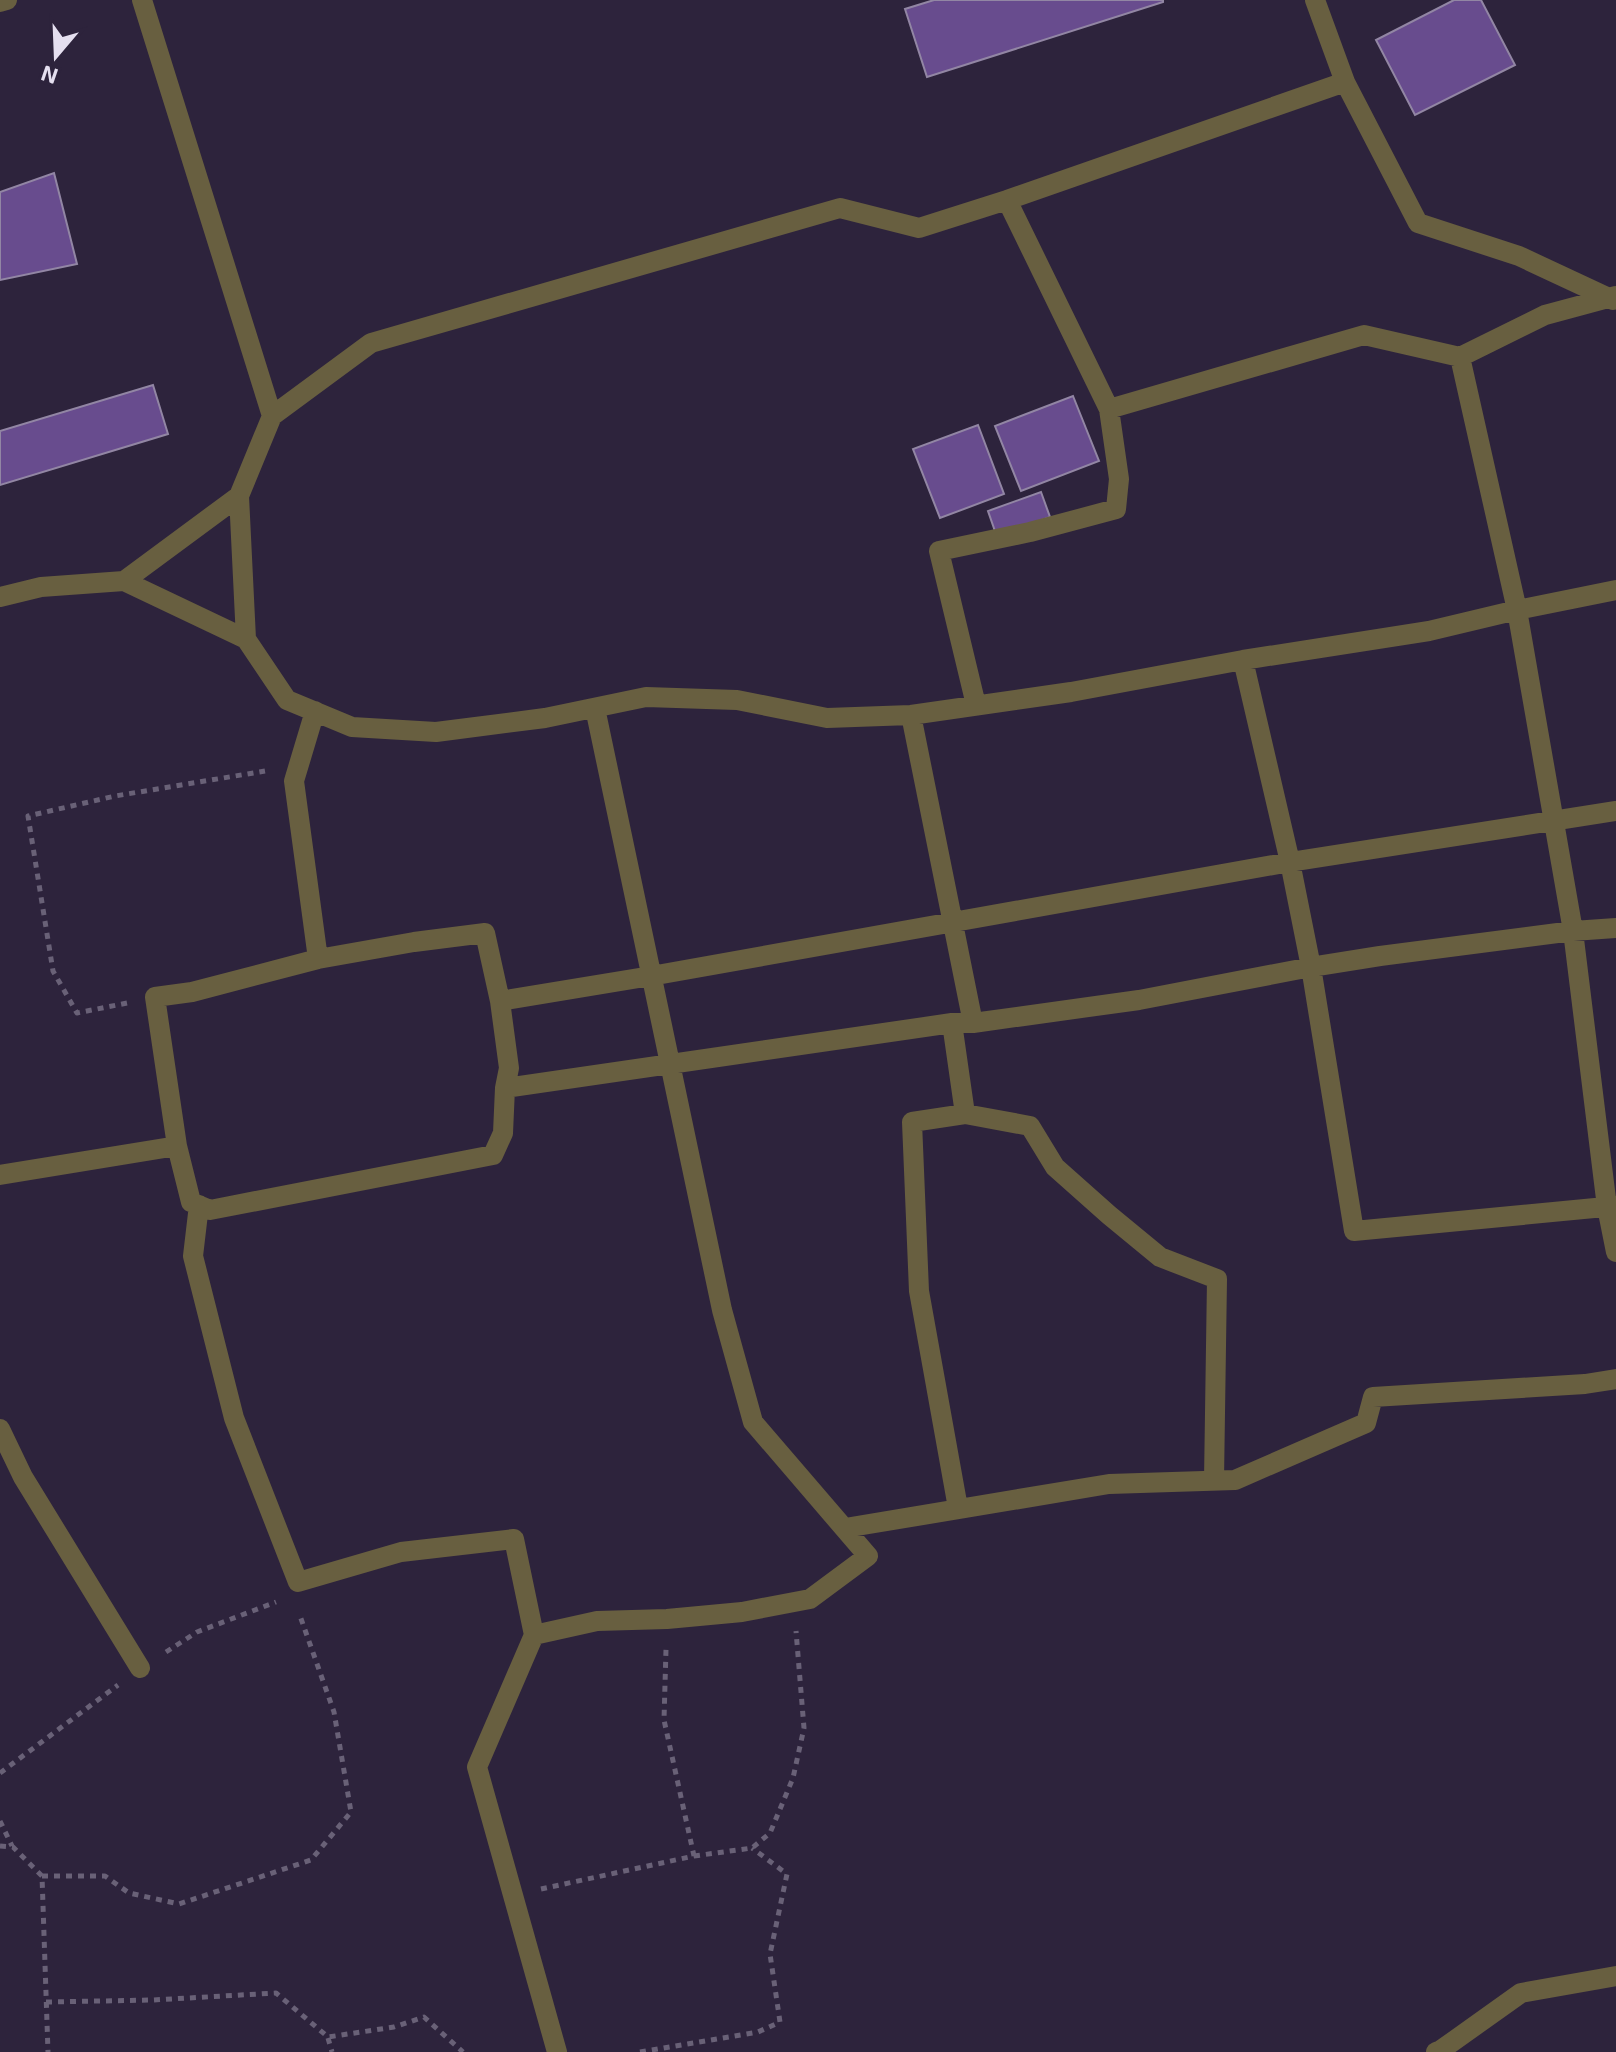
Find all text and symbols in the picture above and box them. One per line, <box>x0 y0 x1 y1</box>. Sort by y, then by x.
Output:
north arrow <box>16 16 96 96</box>
text: N <box>37 61 61 91</box>

